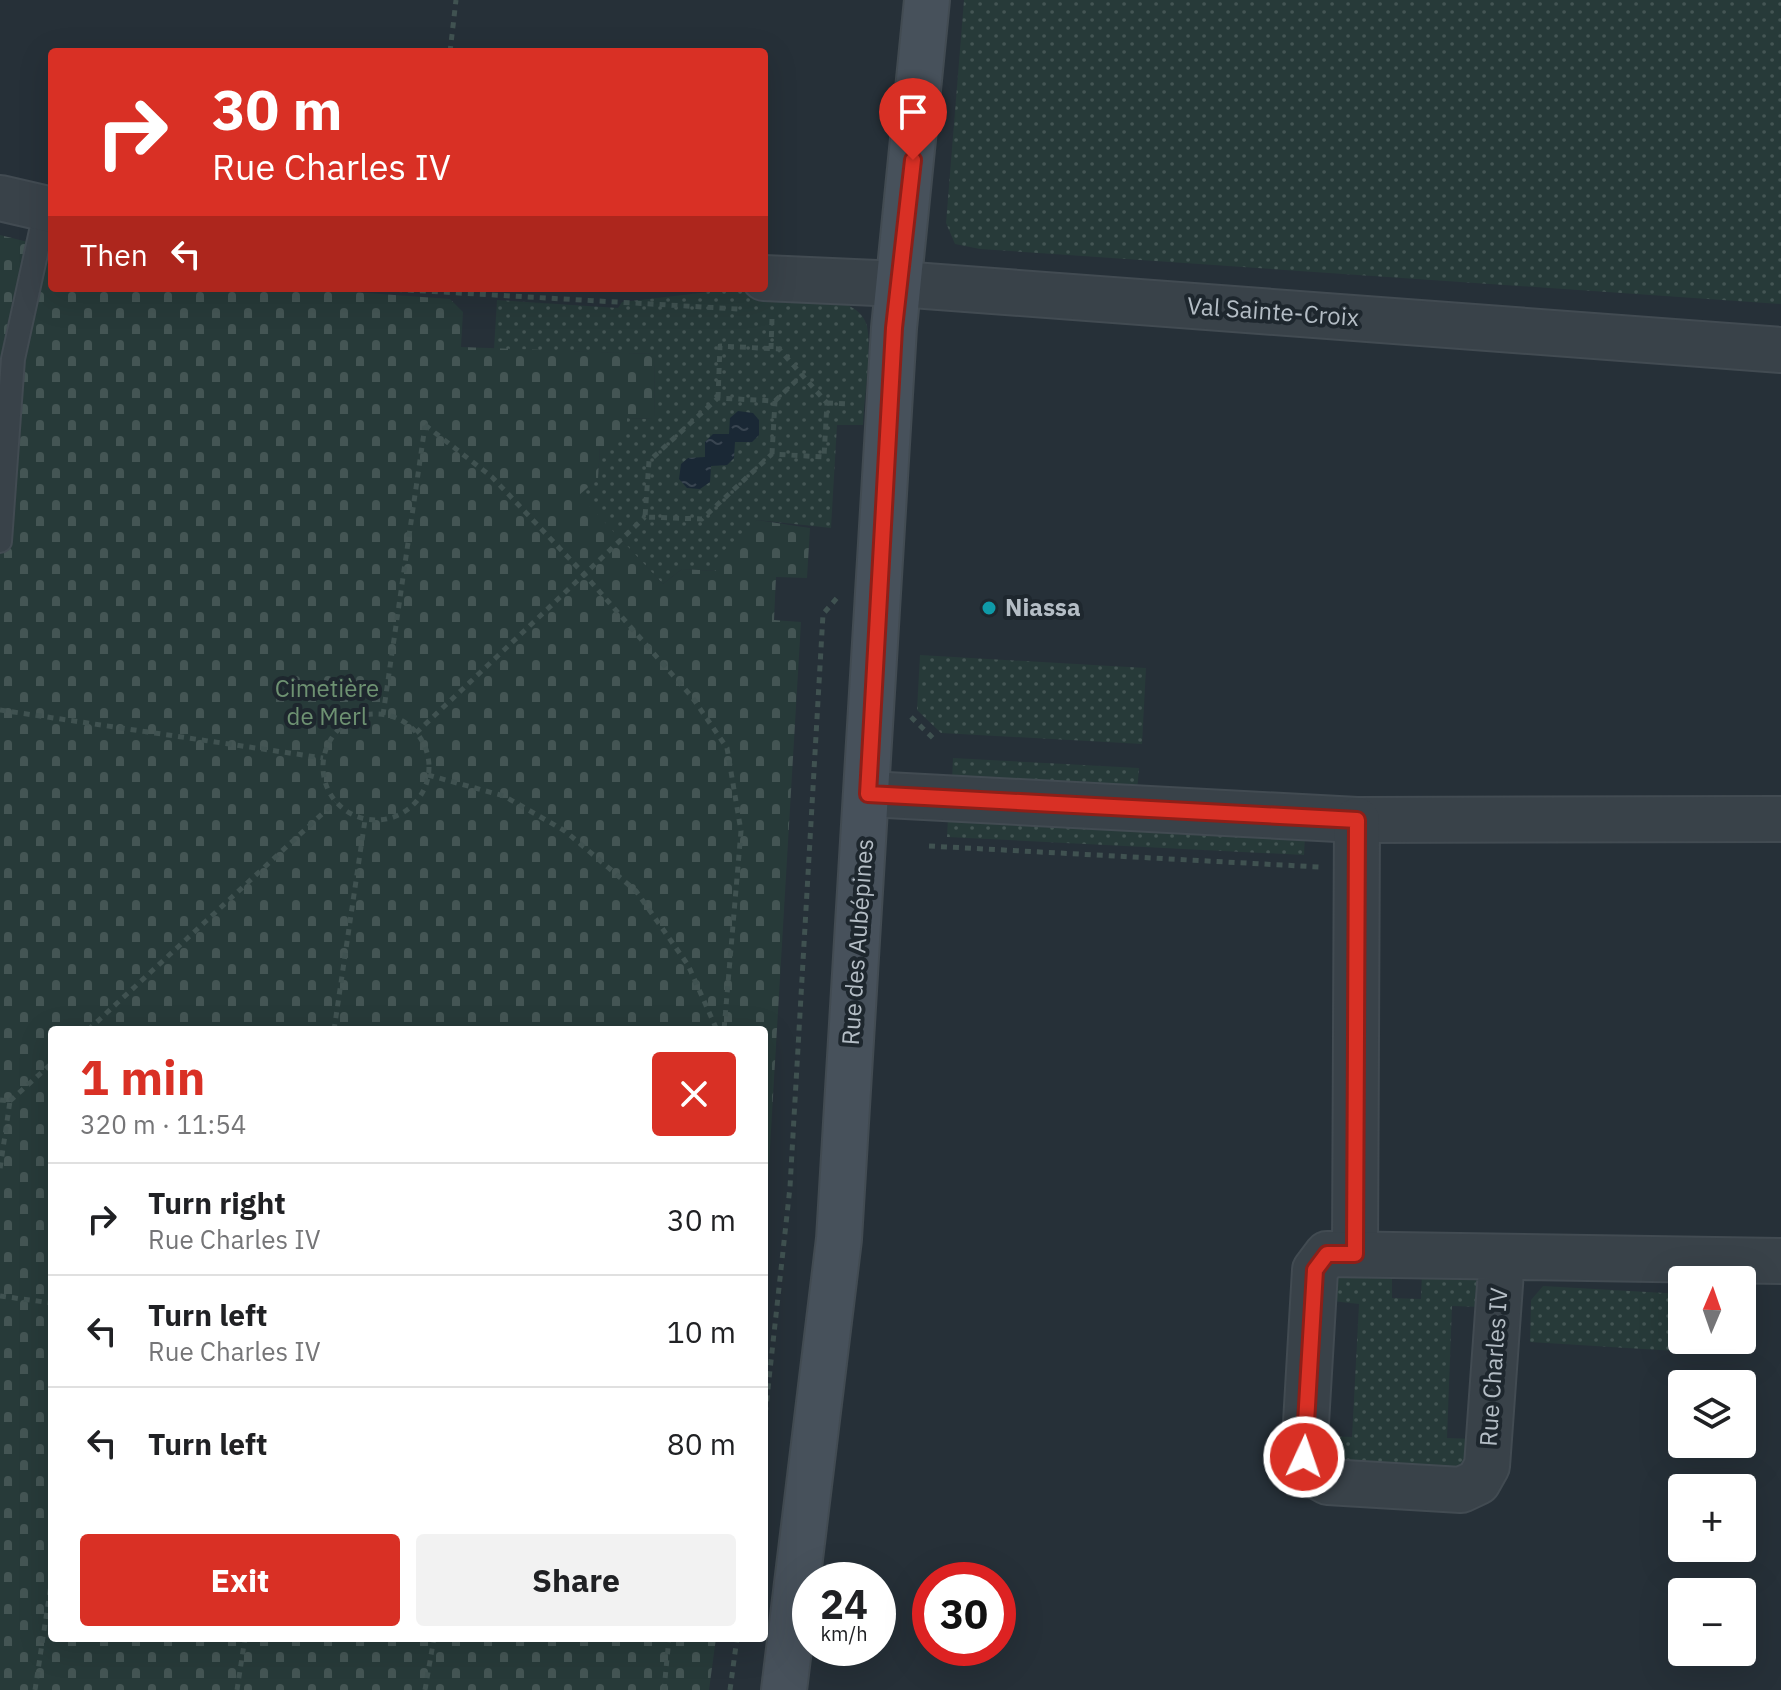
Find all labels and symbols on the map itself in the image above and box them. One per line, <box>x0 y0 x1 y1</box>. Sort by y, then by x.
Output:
pin <box>879 78 947 160</box>
street label: Val Sainte-Croix <box>1186 289 1360 333</box>
place label: Niassa <box>1005 591 1081 623</box>
marker: Niassa <box>980 599 998 617</box>
park label: Cimetière de Merl <box>275 672 379 732</box>
street label: Rue des Aubépines <box>834 838 880 1046</box>
north arrow <box>1668 1266 1756 1354</box>
street label: Rue Charles IV <box>1471 1286 1515 1447</box>
position arrow <box>1262 1415 1346 1499</box>
speed limit sign: 30 <box>912 1562 1016 1666</box>

